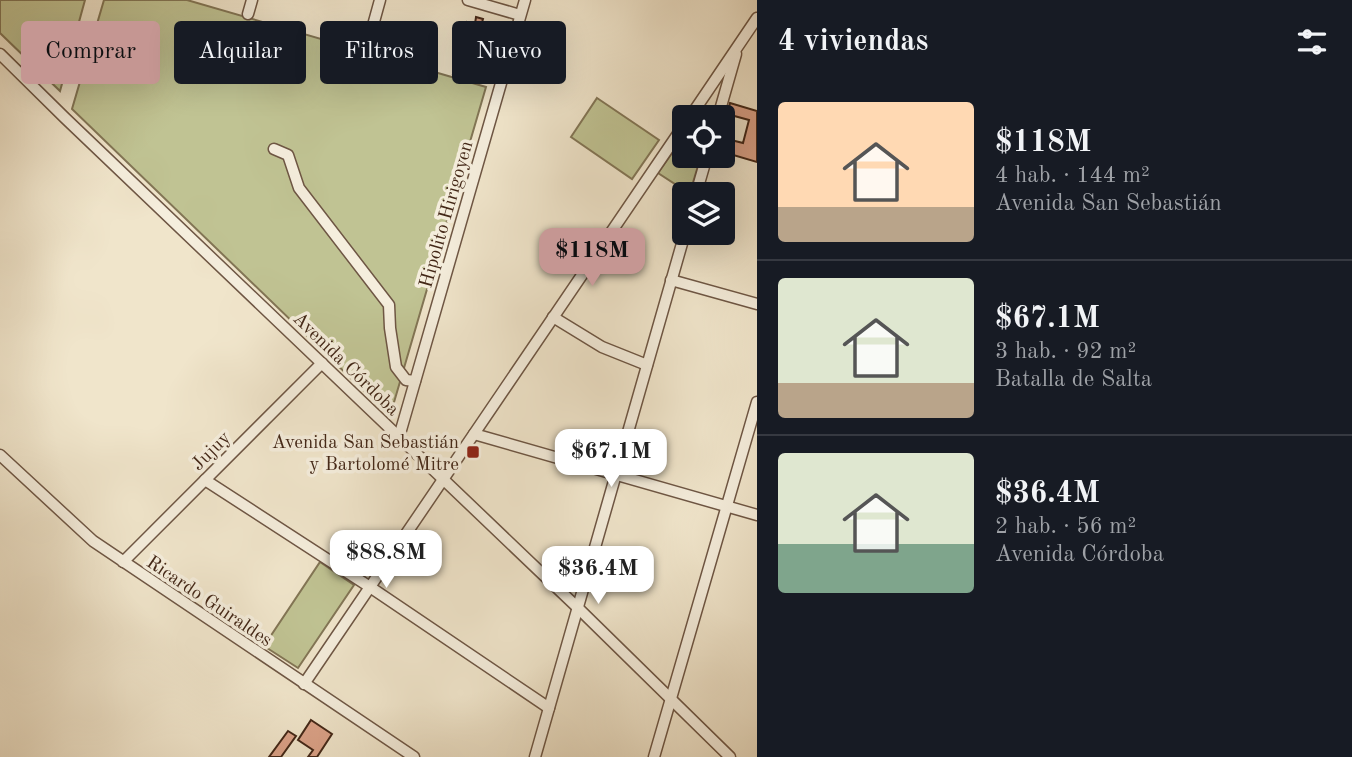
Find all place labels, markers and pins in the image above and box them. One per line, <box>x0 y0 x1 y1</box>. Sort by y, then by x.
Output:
pin: $118M <box>543 229 641 288</box>
pin: $67.1M <box>554 430 668 489</box>
place label: Avenida San Sebastián y Bartolomé Mitre <box>272 434 459 475</box>
marker: Avenida San Sebastián y Bartolomé Mitre <box>465 444 481 460</box>
pin: $88.8M <box>329 530 443 590</box>
pin: $36.4M <box>541 546 655 606</box>

